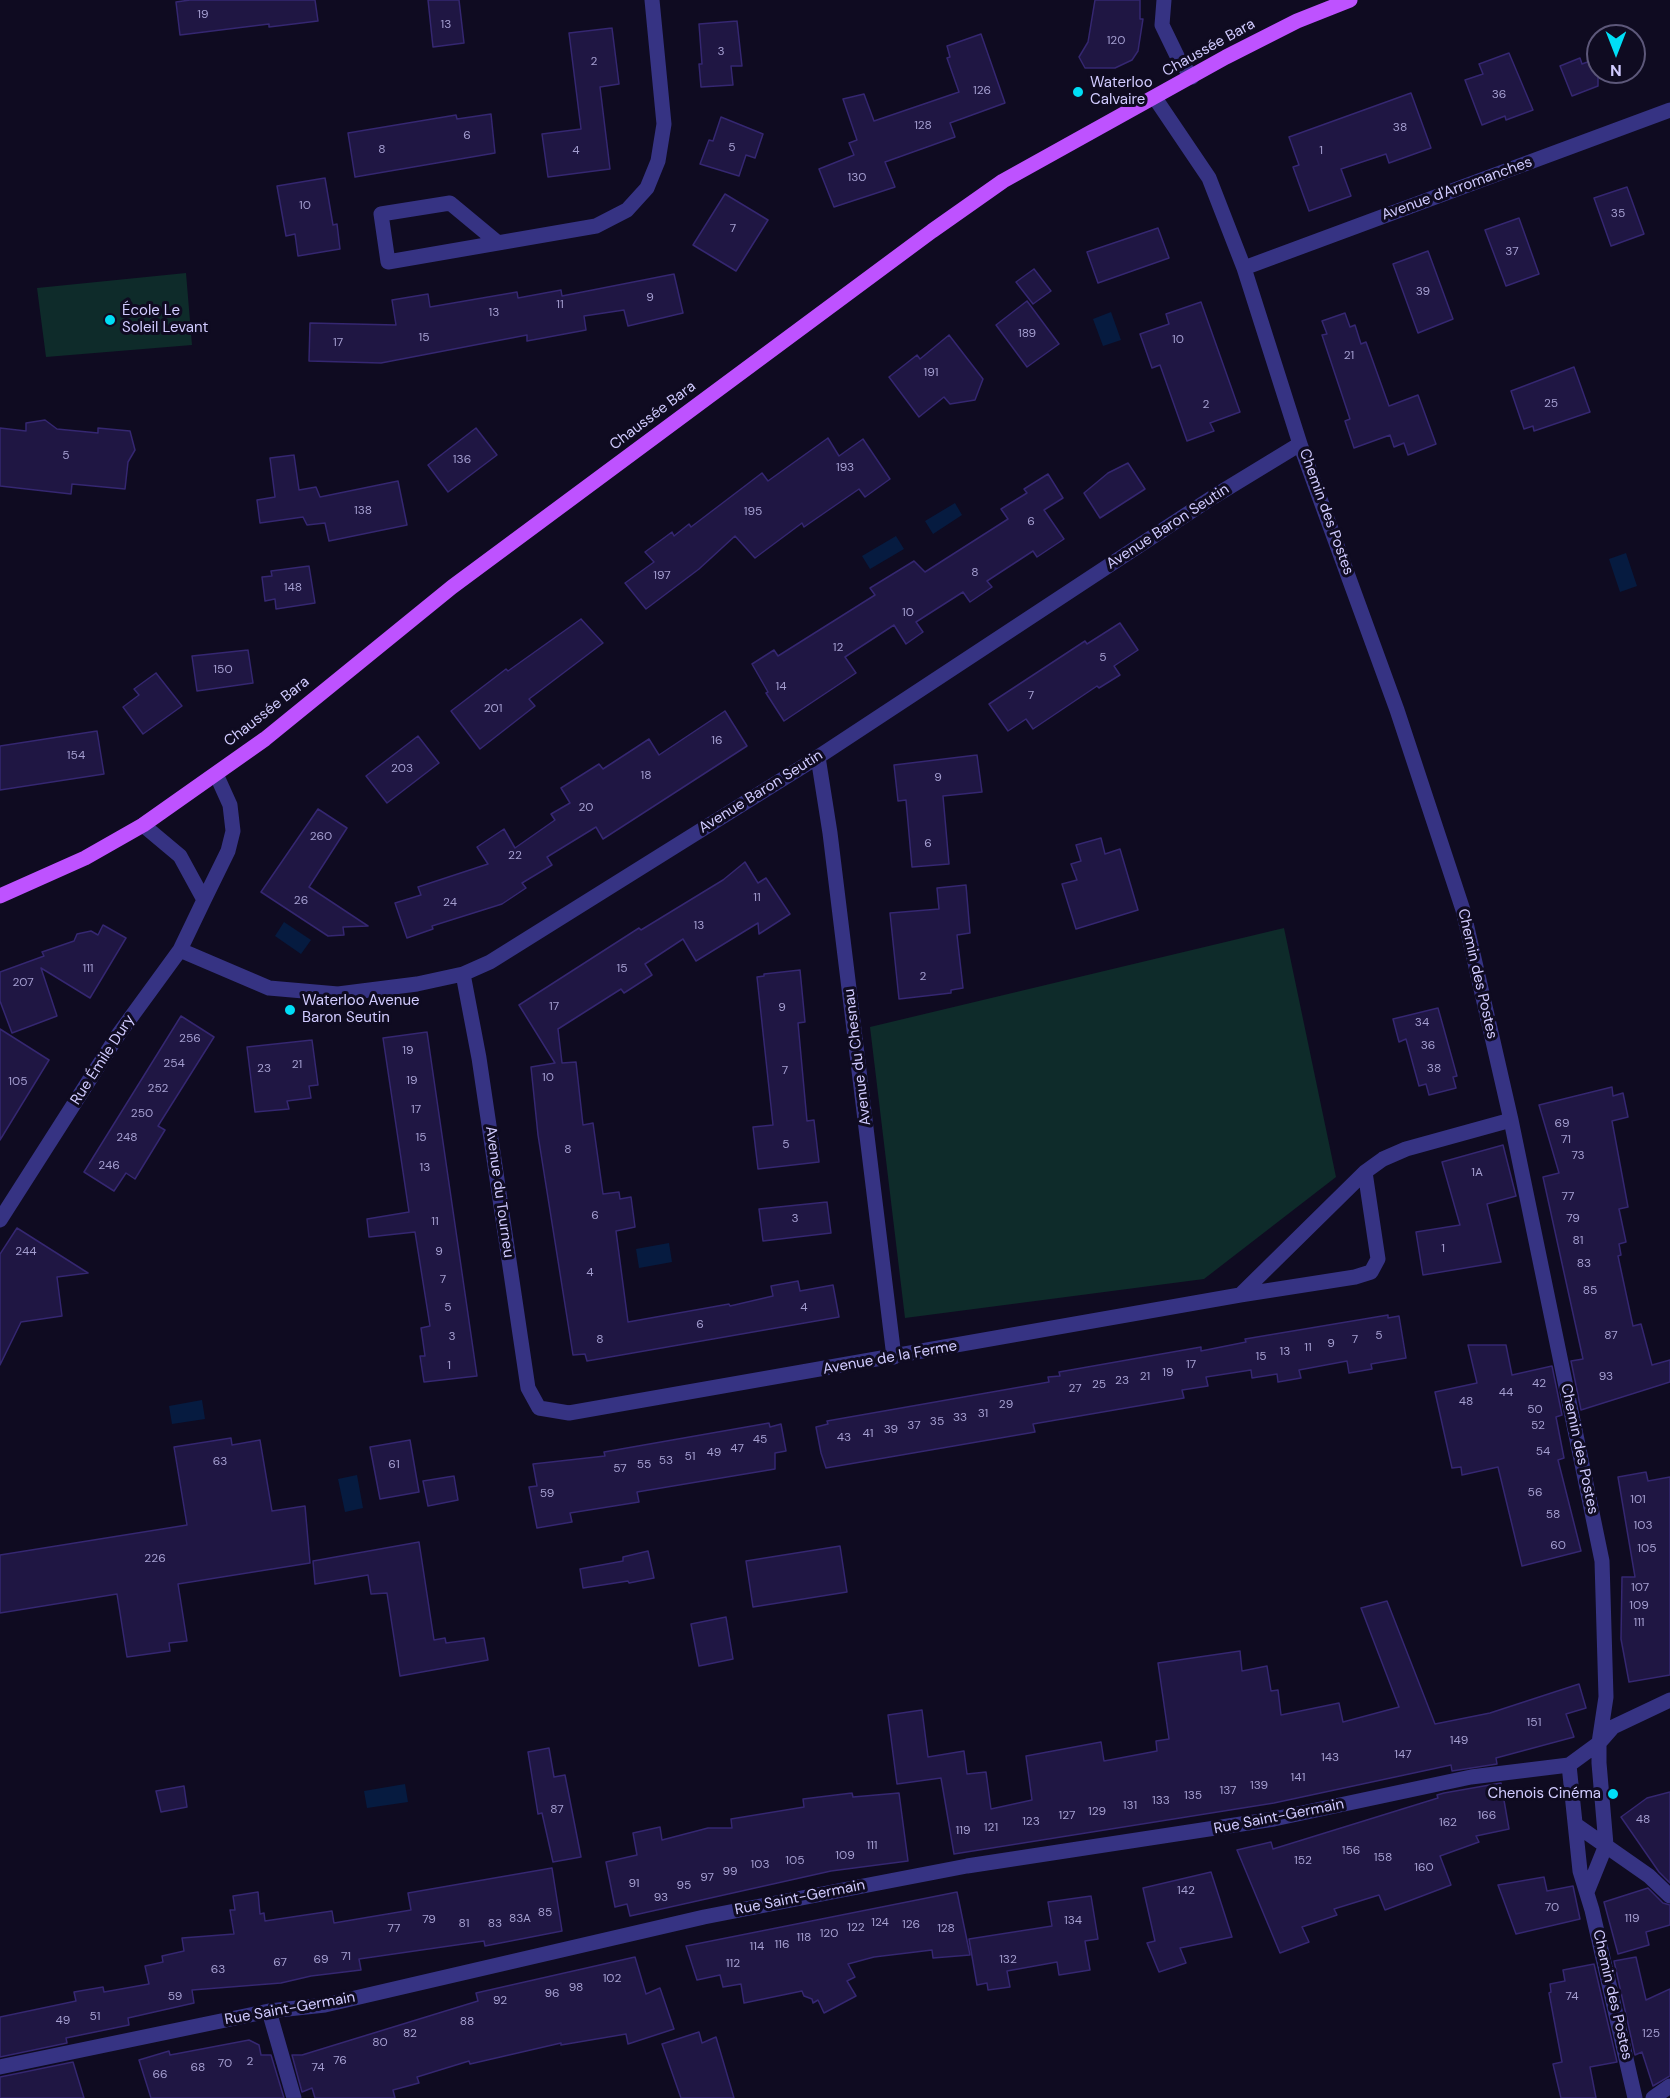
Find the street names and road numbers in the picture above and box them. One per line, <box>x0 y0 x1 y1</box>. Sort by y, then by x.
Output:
street label: Chaussée Bara <box>1160 15 1258 81</box>
street label: Avenue d'Arromanches <box>1379 153 1535 225</box>
street label: Chaussée Bara <box>606 378 700 454</box>
street label: Chemin des Postes <box>1295 446 1357 578</box>
street label: Avenue Baron Seutin <box>1103 481 1233 573</box>
street label: Chaussée Bara <box>221 673 313 751</box>
street label: Avenue Baron Seutin <box>696 747 826 837</box>
street label: Chemin des Postes <box>1453 907 1501 1041</box>
street label: Avenue du Chesnau <box>841 988 875 1126</box>
street label: Rue Émile Dury <box>67 1011 139 1109</box>
street label: Avenue du Tourneu <box>481 1125 517 1259</box>
street label: Avenue de la Ferme <box>821 1337 959 1379</box>
street label: Chemin des Postes <box>1556 1382 1602 1516</box>
street label: Rue Saint-Germain <box>1212 1796 1346 1838</box>
street label: Rue Saint-Germain <box>733 1877 867 1919</box>
street label: Chemin des Postes <box>1588 1928 1636 2062</box>
street label: Rue Saint-Germain <box>223 1989 357 2029</box>

